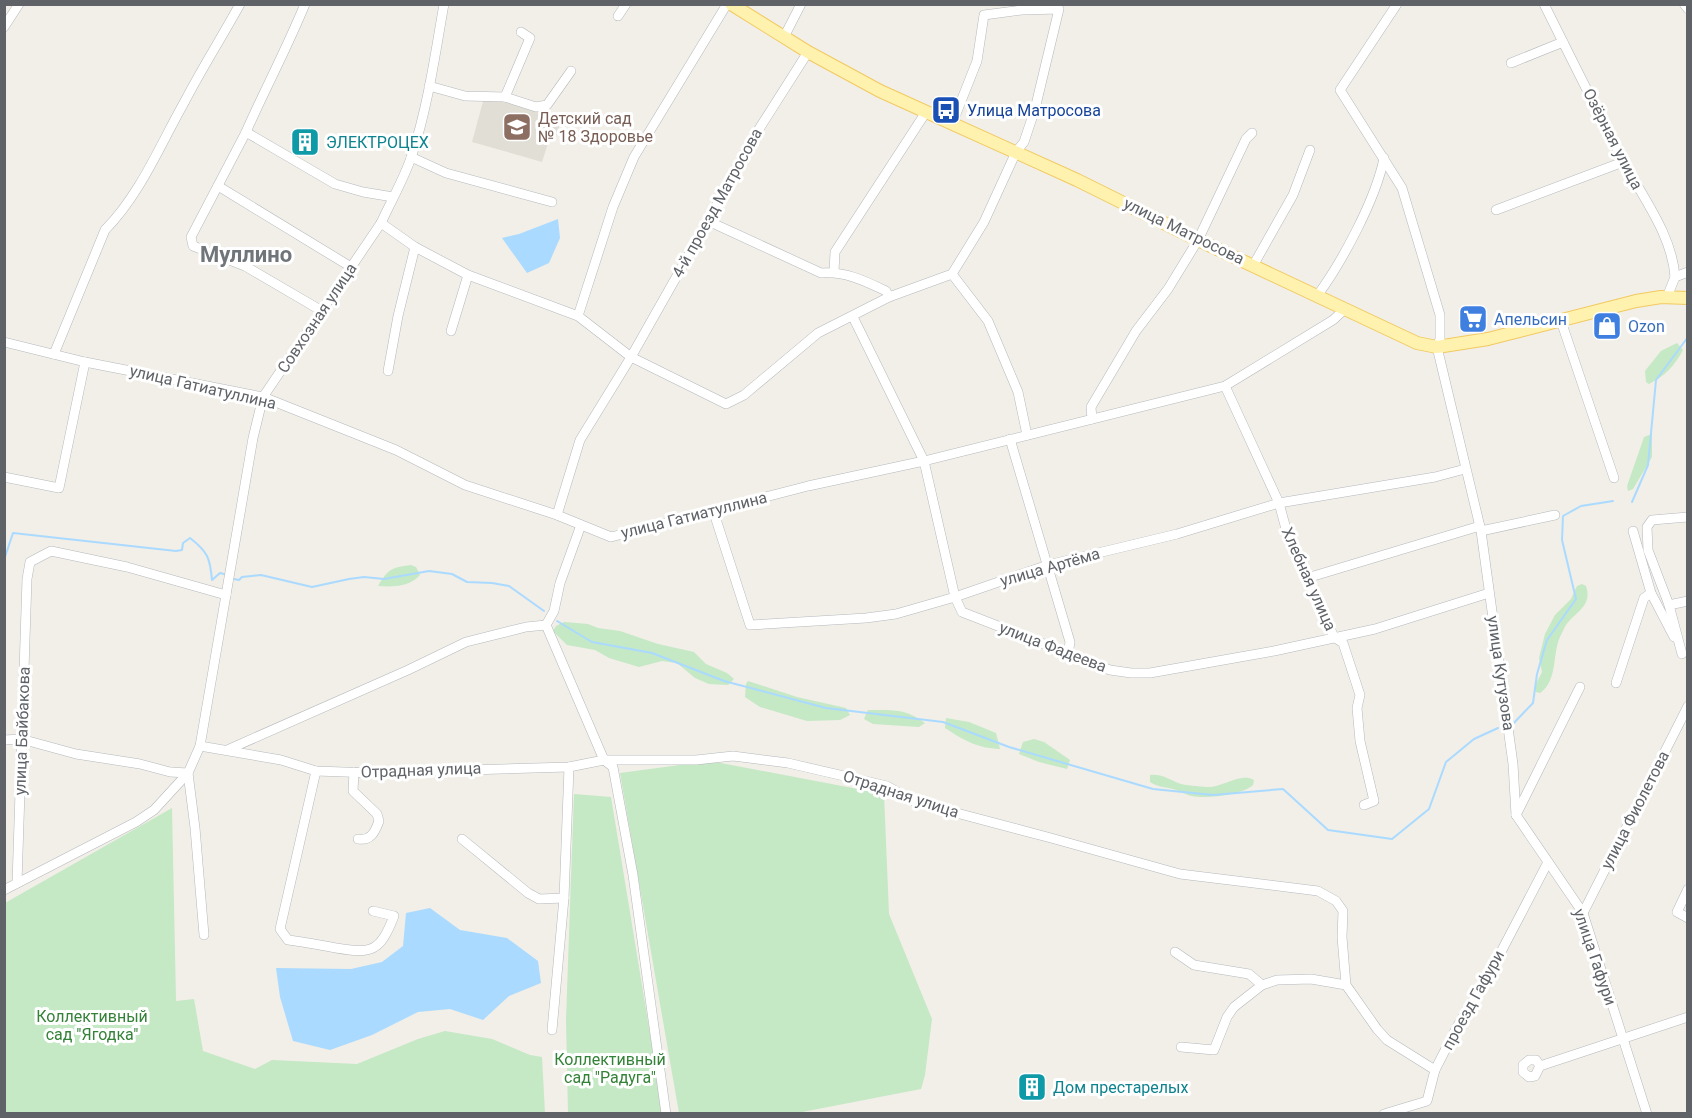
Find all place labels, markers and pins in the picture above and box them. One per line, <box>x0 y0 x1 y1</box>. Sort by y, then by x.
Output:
bus stop icon: Улица Матросова <box>930 94 962 126</box>
place label: Улица Матросова <box>967 101 1101 120</box>
place label: Детский сад № 18 Здоровье <box>538 109 653 146</box>
school or university icon: Детский сад № 18 Здоровье <box>501 111 533 143</box>
building icon: ЭЛЕКТРОЦЕХ <box>289 126 321 158</box>
place label: ЭЛЕКТРОЦЕХ <box>326 133 429 152</box>
supermarket icon: Апельсин <box>1457 303 1489 335</box>
place label: Апельсин <box>1494 310 1567 329</box>
shop icon: Ozon <box>1591 310 1623 342</box>
place label: Ozon <box>1628 317 1665 336</box>
building icon: Дом престарелых <box>1016 1071 1048 1103</box>
place label: Дом престарелых <box>1053 1078 1188 1097</box>

